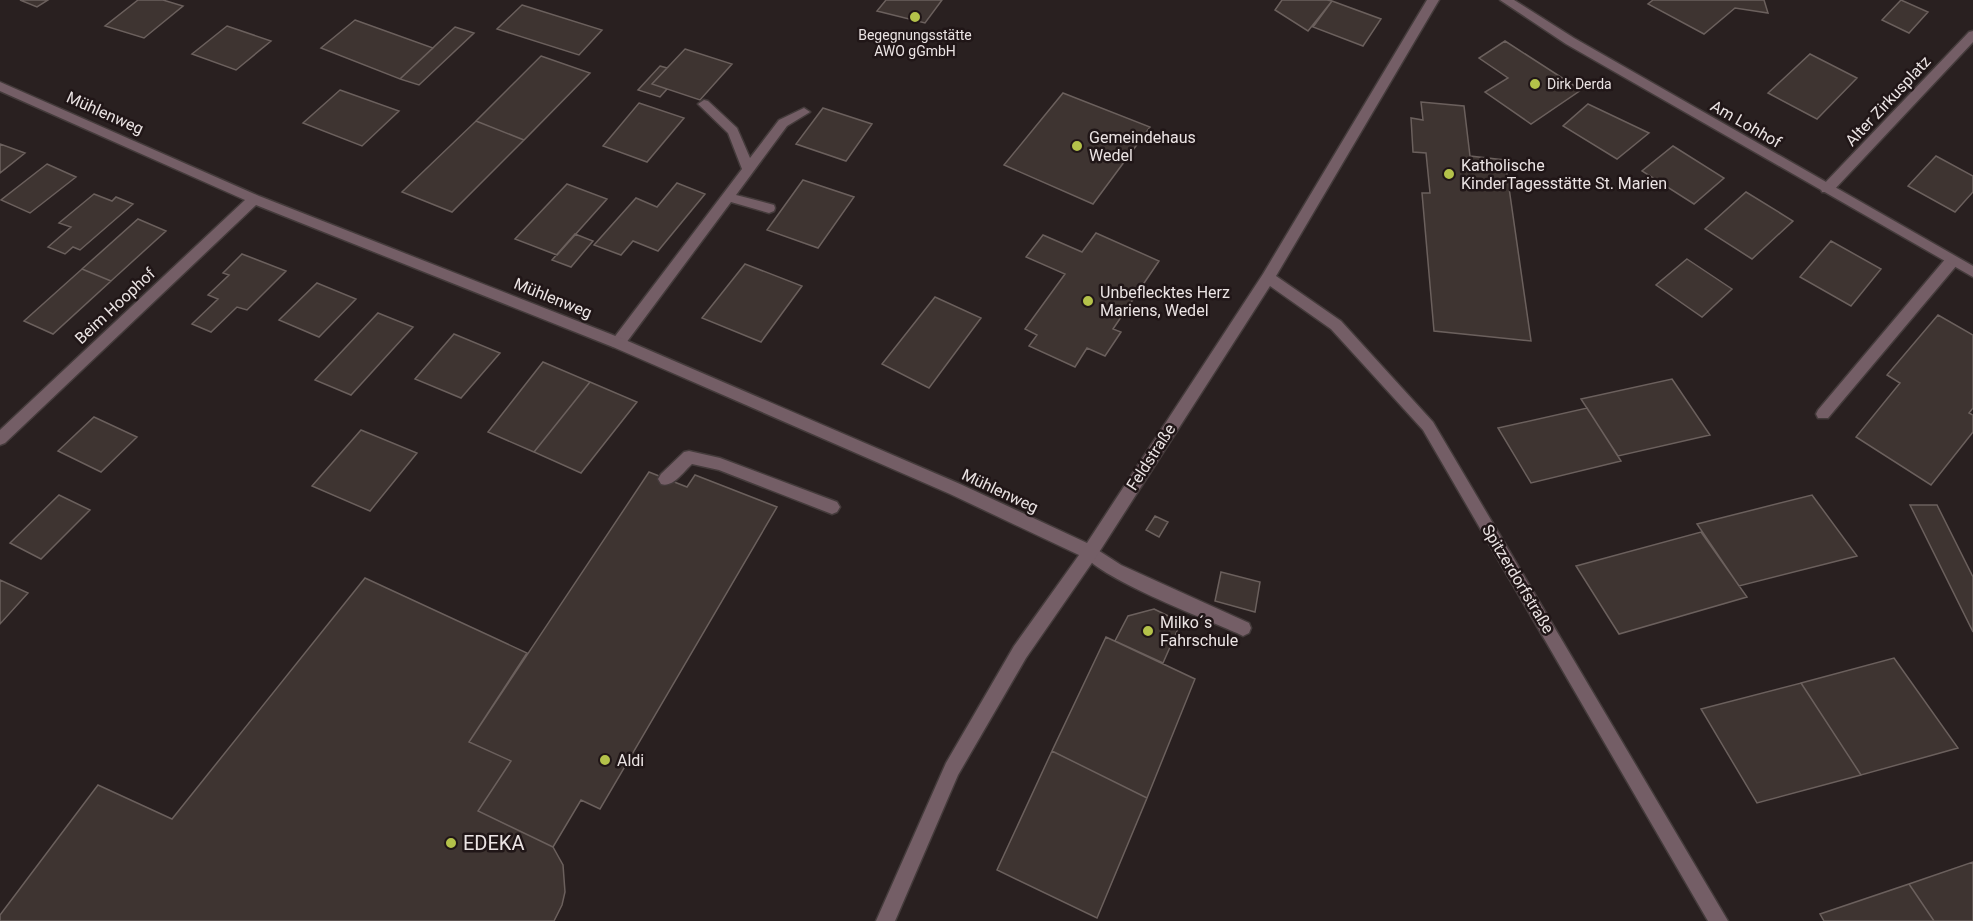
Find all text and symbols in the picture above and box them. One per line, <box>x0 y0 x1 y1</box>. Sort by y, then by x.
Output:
marker: Begegnungsstätte AWO gGmbH <box>908 10 922 24</box>
place label: Begegnungsstätte AWO gGmbH <box>858 27 972 59</box>
street label: Alter Zirkusplatz <box>1841 52 1935 150</box>
place label: Dirk Derda <box>1547 76 1612 92</box>
marker: Dirk Derda <box>1528 77 1542 91</box>
street label: Mühlenweg <box>64 88 146 138</box>
street label: Am Lohhof <box>1707 96 1785 152</box>
place label: Gemeindehaus Wedel <box>1089 128 1196 165</box>
marker: Gemeindehaus Wedel <box>1070 139 1084 153</box>
place label: Katholische KinderTagesstätte St. Marien <box>1461 156 1667 193</box>
marker: Katholische KinderTagesstätte St. Marien <box>1442 167 1456 181</box>
street label: Beim Hoophof <box>71 264 159 348</box>
street label: Mühlenweg <box>511 274 595 322</box>
place label: Unbeflecktes Herz Mariens, Wedel <box>1100 283 1230 320</box>
marker: Unbeflecktes Herz Mariens, Wedel <box>1081 294 1095 308</box>
street label: Feldstraße <box>1123 420 1179 494</box>
street label: Mühlenweg <box>959 465 1041 517</box>
street label: Spitzerdorfstraße <box>1478 521 1558 637</box>
place label: Milko´s Fahrschule <box>1160 613 1238 650</box>
marker: Milko´s Fahrschule <box>1141 624 1155 638</box>
place label: Aldi <box>617 751 644 770</box>
marker: Aldi <box>598 753 612 767</box>
place label: EDEKA <box>463 831 524 855</box>
marker: EDEKA <box>444 836 458 850</box>

